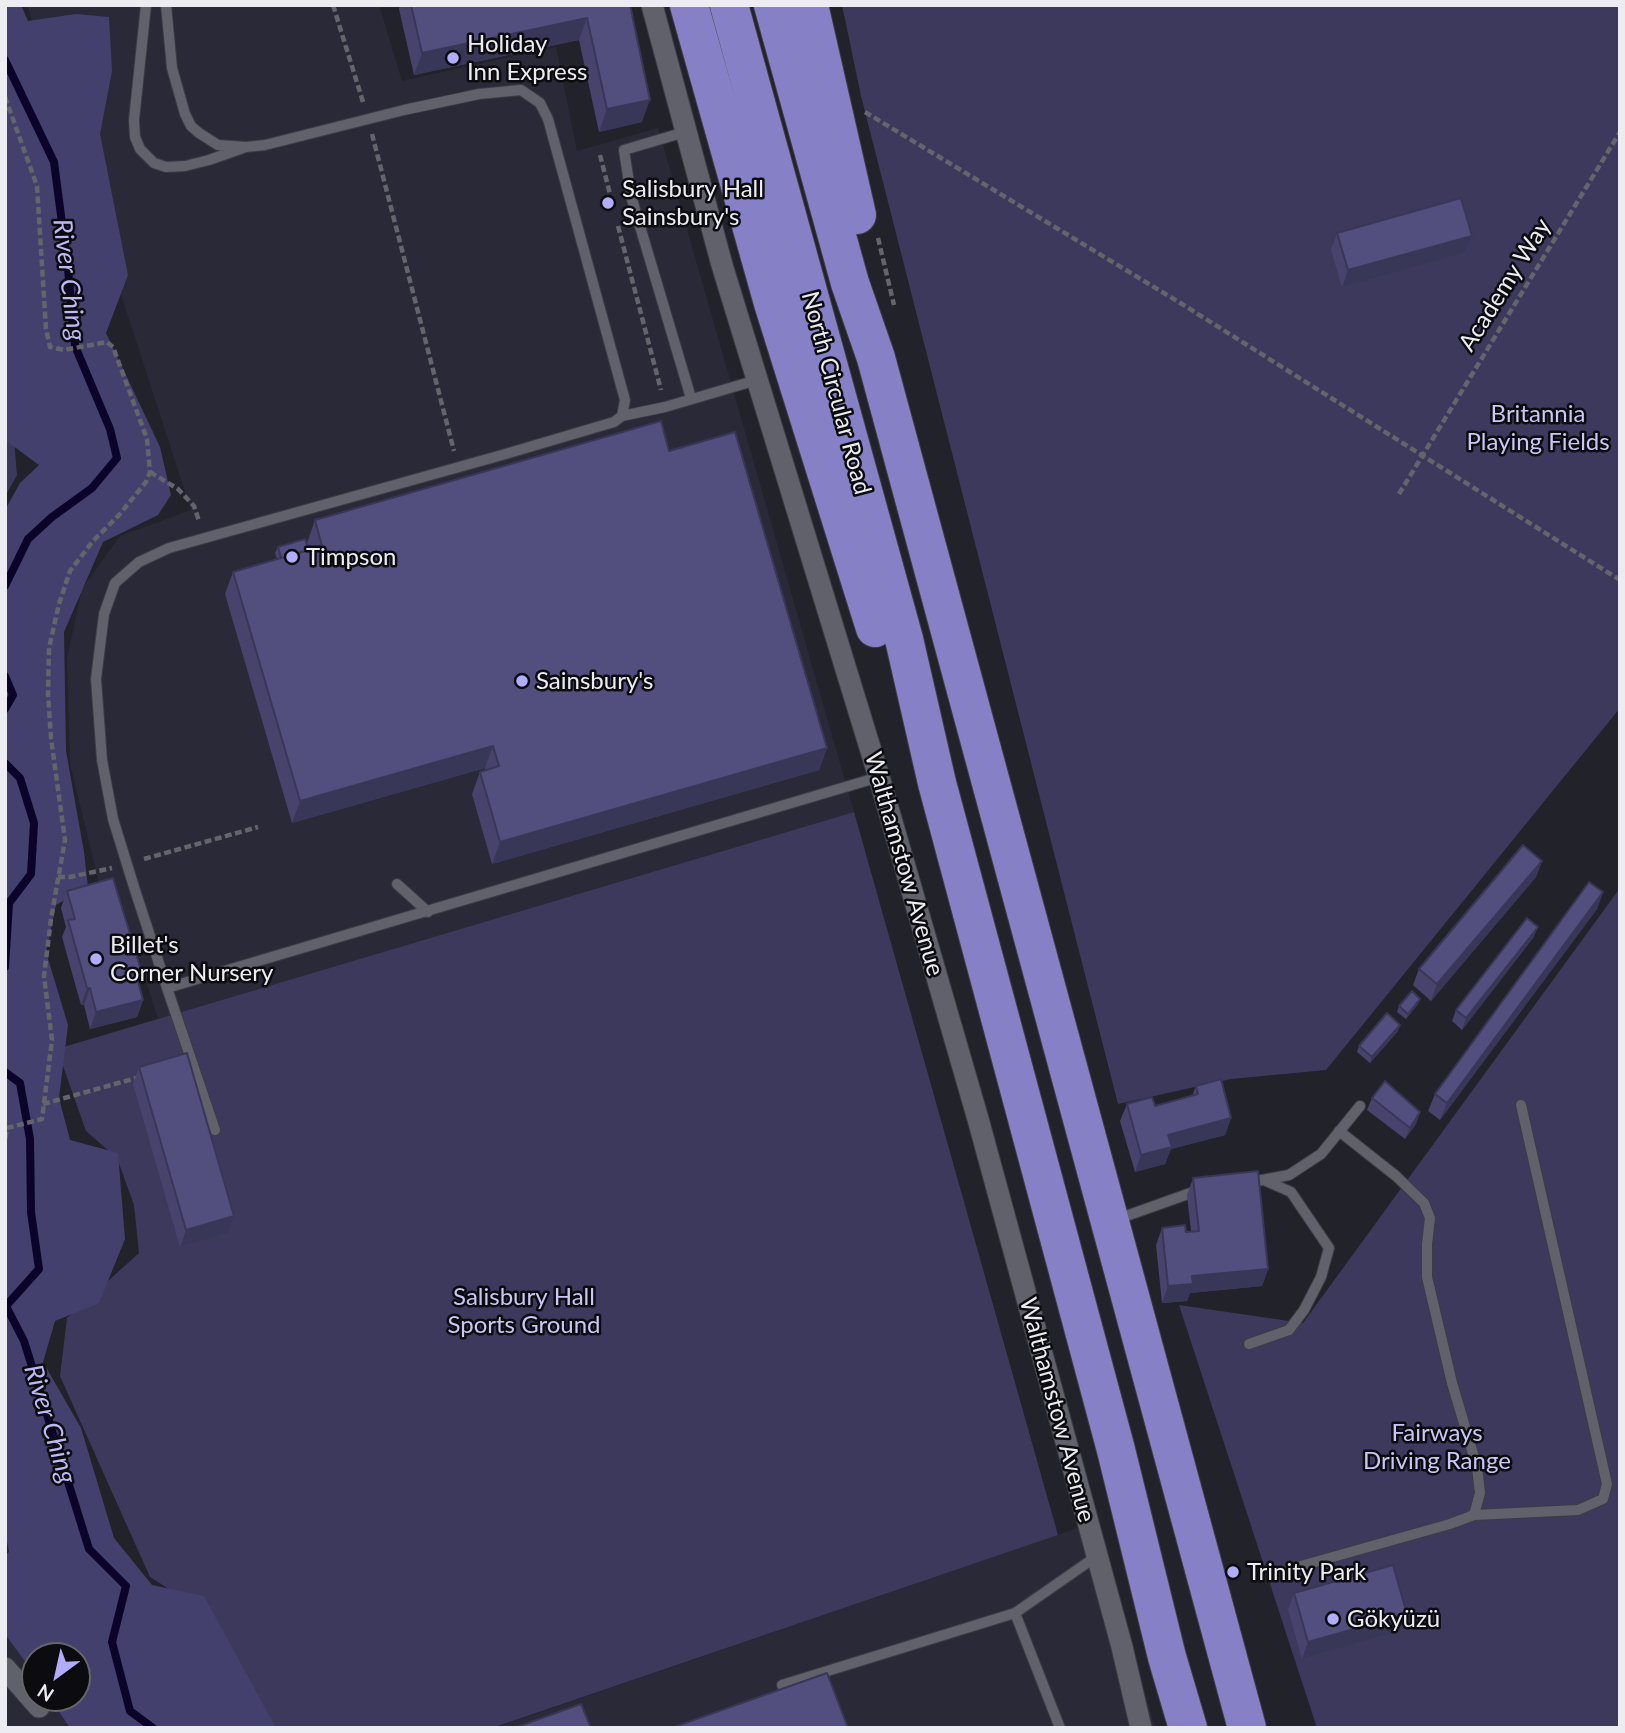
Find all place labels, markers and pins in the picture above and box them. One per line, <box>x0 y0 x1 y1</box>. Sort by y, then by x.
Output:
place label: Holiday Inn Express <box>467 30 587 86</box>
marker: Holiday Inn Express <box>445 50 461 66</box>
place label: Salisbury Hall Sainsbury's <box>622 175 764 231</box>
marker: Salisbury Hall Sainsbury's <box>600 195 616 211</box>
place label: Timpson <box>306 543 396 571</box>
marker: Timpson <box>284 549 300 565</box>
place label: Sainsbury's <box>536 667 653 695</box>
marker: Sainsbury's <box>514 673 530 689</box>
place label: Billet's Corner Nursery <box>110 931 273 987</box>
marker: Billet's Corner Nursery <box>88 951 104 967</box>
place label: Trinity Park <box>1247 1558 1366 1586</box>
marker: Trinity Park <box>1225 1564 1241 1580</box>
place label: Gökyüzü <box>1347 1605 1440 1633</box>
marker: Gökyüzü <box>1325 1611 1341 1627</box>

